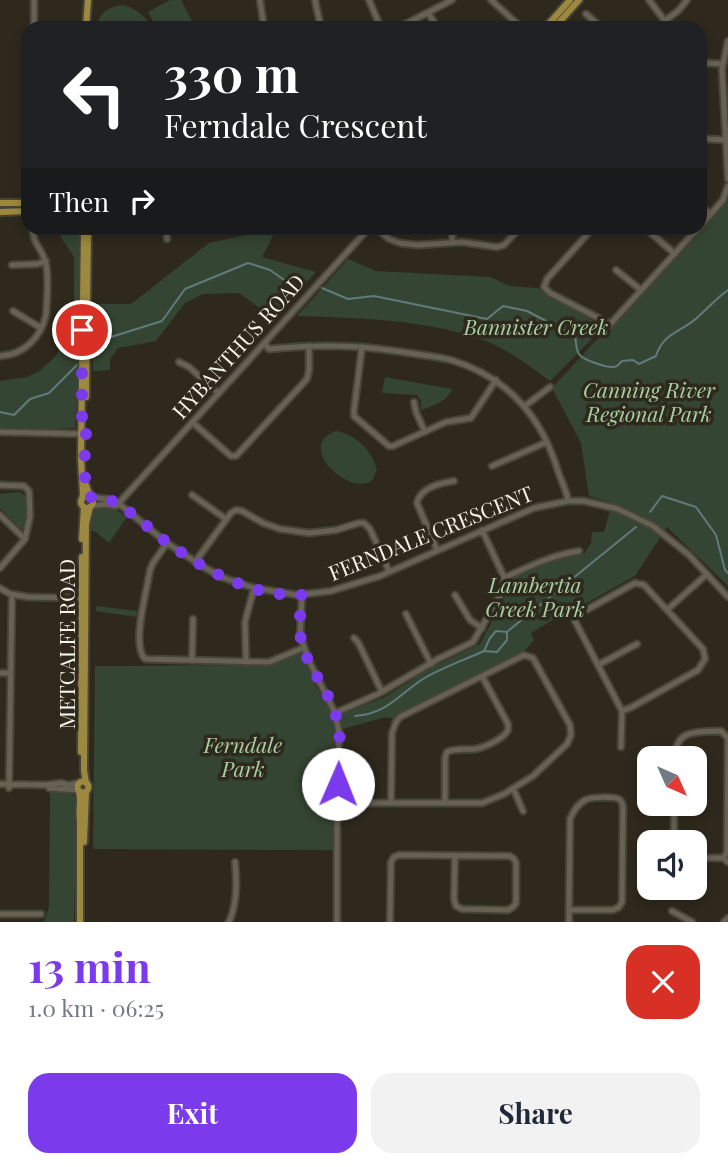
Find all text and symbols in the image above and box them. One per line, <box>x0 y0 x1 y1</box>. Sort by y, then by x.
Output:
text: 330 m <box>164 40 299 105</box>
icon: left <box>49 49 140 140</box>
text: Ferndale Crescent <box>164 103 427 146</box>
icon: right <box>123 182 161 220</box>
text: Then <box>49 184 109 219</box>
street label: HYBANTHUS ROAD <box>165 267 310 424</box>
pin <box>52 300 112 360</box>
icon: arrive <box>63 311 101 349</box>
park label: Bannister Creek <box>463 312 609 340</box>
park label: Canning River Regional Park <box>583 375 716 427</box>
street label: FERNDALE CRESCENT <box>324 478 537 586</box>
street label: METCALFE ROAD <box>52 559 80 729</box>
park label: Lambertia Creek Park <box>485 570 585 622</box>
park label: Ferndale Park <box>203 730 282 782</box>
north arrow <box>637 746 707 816</box>
map controls <box>637 746 707 900</box>
position arrow <box>301 747 375 821</box>
button: sound <box>637 830 707 900</box>
text: 13 min <box>28 938 151 994</box>
button: close <box>626 945 700 1019</box>
text: 1.0 km · 06:25 <box>28 992 164 1023</box>
button: Exit <box>28 1073 357 1153</box>
button: Share <box>371 1073 700 1153</box>

